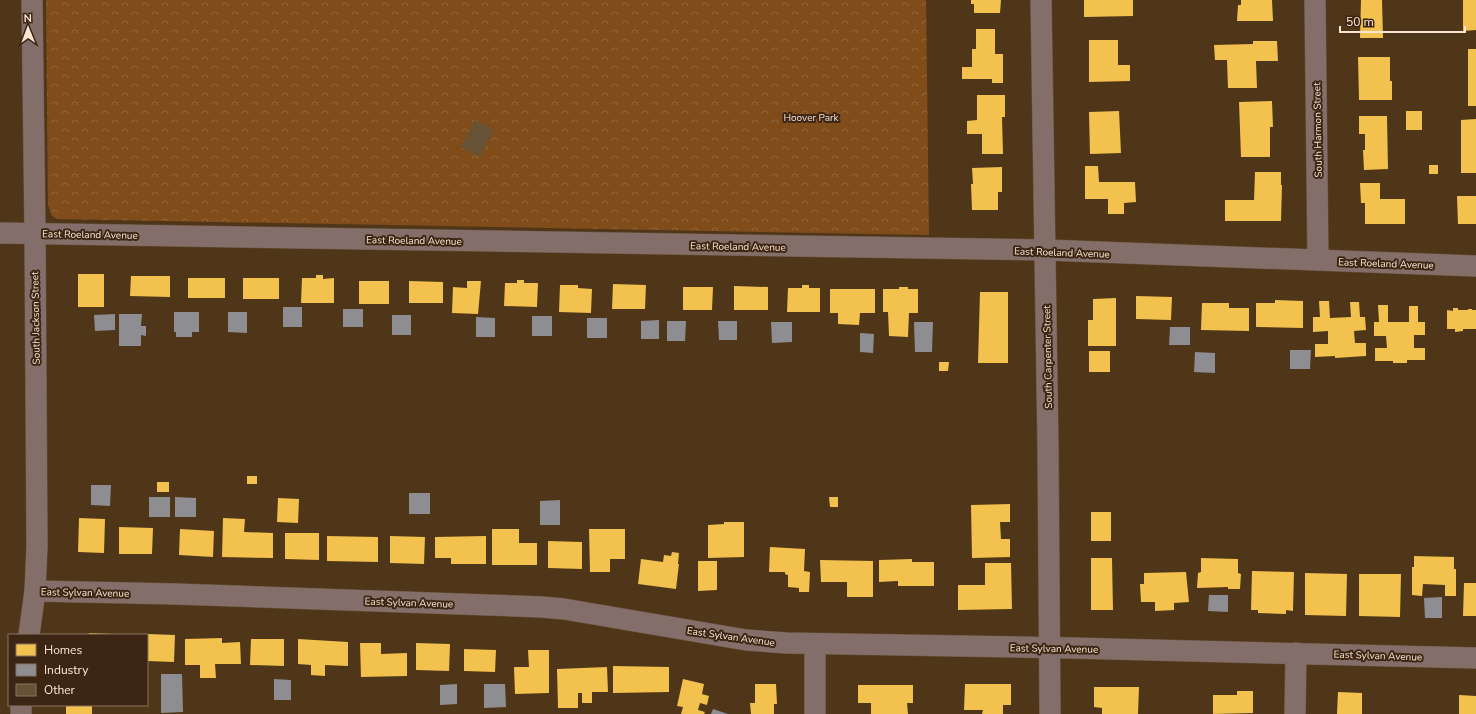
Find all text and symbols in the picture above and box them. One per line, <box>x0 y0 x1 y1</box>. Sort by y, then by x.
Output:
north arrow <box>8 8 48 48</box>
scale bar <box>1340 8 1465 34</box>
text: N <box>24 11 32 26</box>
text: 50 m <box>1346 14 1374 30</box>
street label: South Harmon Street <box>1310 82 1326 178</box>
park label: Hoover Park <box>783 111 840 125</box>
street label: East Roeland Avenue <box>42 227 138 243</box>
street label: East Roeland Avenue <box>366 233 462 249</box>
street label: East Roeland Avenue <box>690 239 786 255</box>
street label: East Roeland Avenue <box>1014 244 1110 262</box>
street label: East Roeland Avenue <box>1338 255 1434 273</box>
street label: South Jackson Street <box>28 271 44 365</box>
street label: South Carpenter Street <box>1040 305 1056 409</box>
street label: East Sylvan Avenue <box>41 585 129 601</box>
street label: East Sylvan Avenue <box>364 594 453 612</box>
street label: East Sylvan Avenue <box>686 624 776 650</box>
legend <box>8 634 148 706</box>
street label: East Sylvan Avenue <box>1010 641 1098 657</box>
text: Homes <box>44 642 82 658</box>
street label: East Sylvan Avenue <box>1333 647 1422 665</box>
text: Industry <box>44 662 89 678</box>
text: Other <box>44 682 76 698</box>

